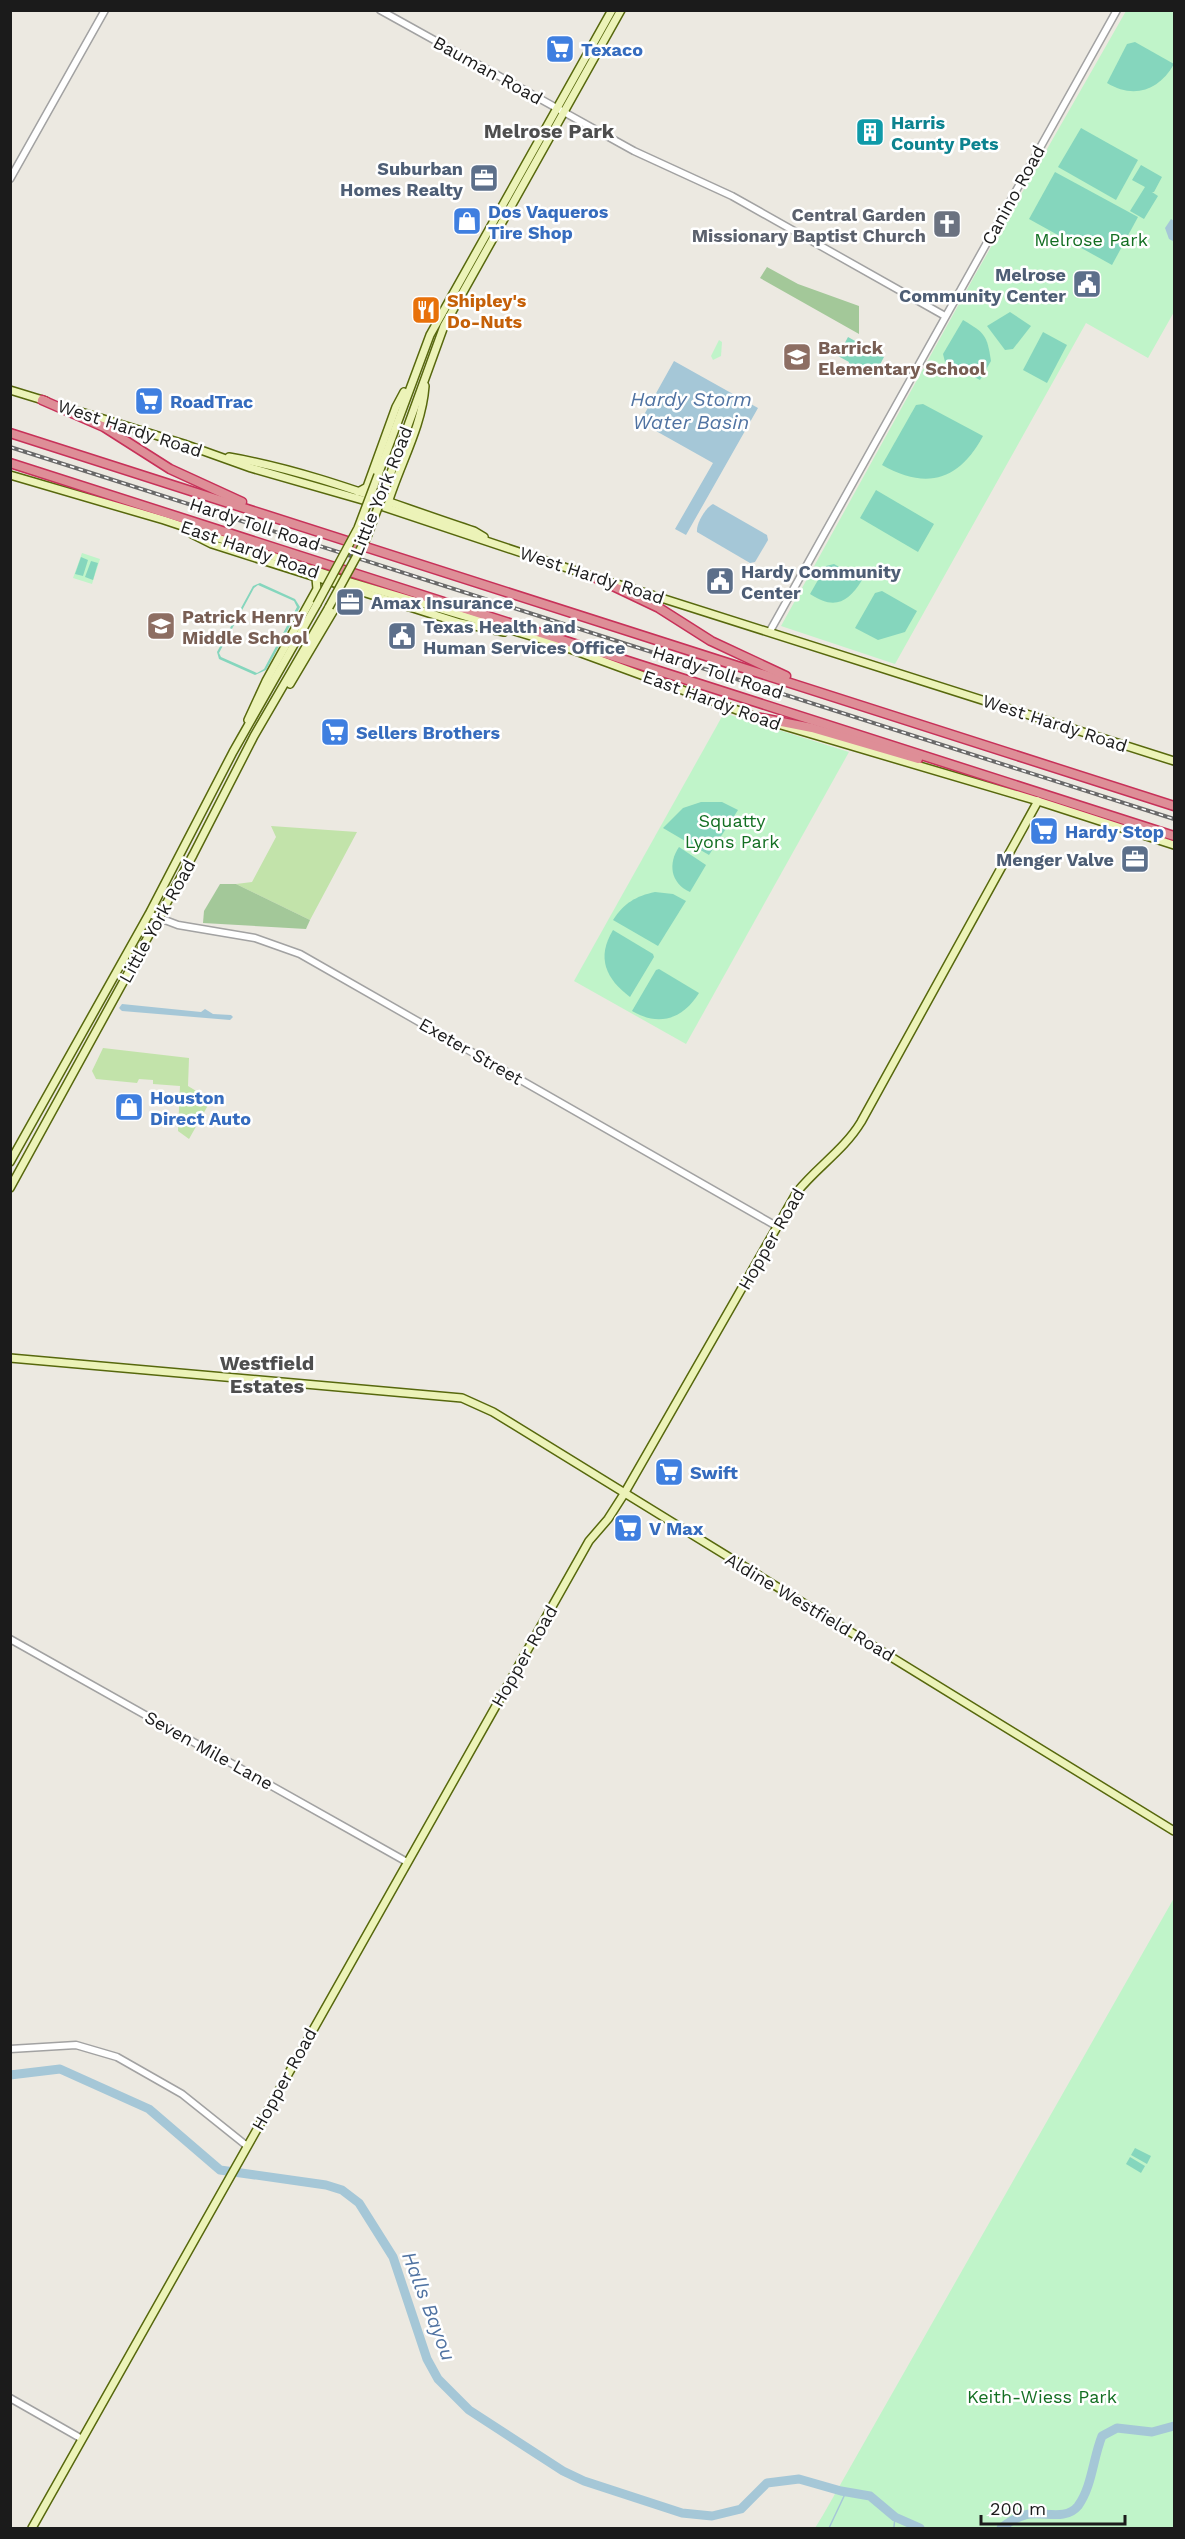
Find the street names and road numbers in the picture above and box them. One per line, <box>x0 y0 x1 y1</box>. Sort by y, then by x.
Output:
street label: Bauman Road <box>430 31 546 109</box>
street label: Canino Road <box>977 142 1049 248</box>
street label: West Hardy Road <box>55 395 205 461</box>
street label: Little York Road <box>345 423 417 559</box>
street label: Hardy Toll Road <box>187 493 323 555</box>
street label: East Hardy Road <box>178 515 322 583</box>
street label: West Hardy Road <box>517 542 667 608</box>
street label: Hardy Toll Road <box>650 641 786 703</box>
street label: East Hardy Road <box>640 665 784 735</box>
street label: West Hardy Road <box>980 690 1130 756</box>
street label: Little York Road <box>114 856 200 986</box>
street label: Exeter Street <box>416 1013 527 1089</box>
street label: Hopper Road <box>733 1184 809 1294</box>
street label: Aldine Westfield Road <box>722 1548 898 1666</box>
street label: Hopper Road <box>486 1601 562 1711</box>
street label: Seven Mile Lane <box>141 1706 277 1794</box>
street label: Hopper Road <box>247 2024 321 2134</box>

